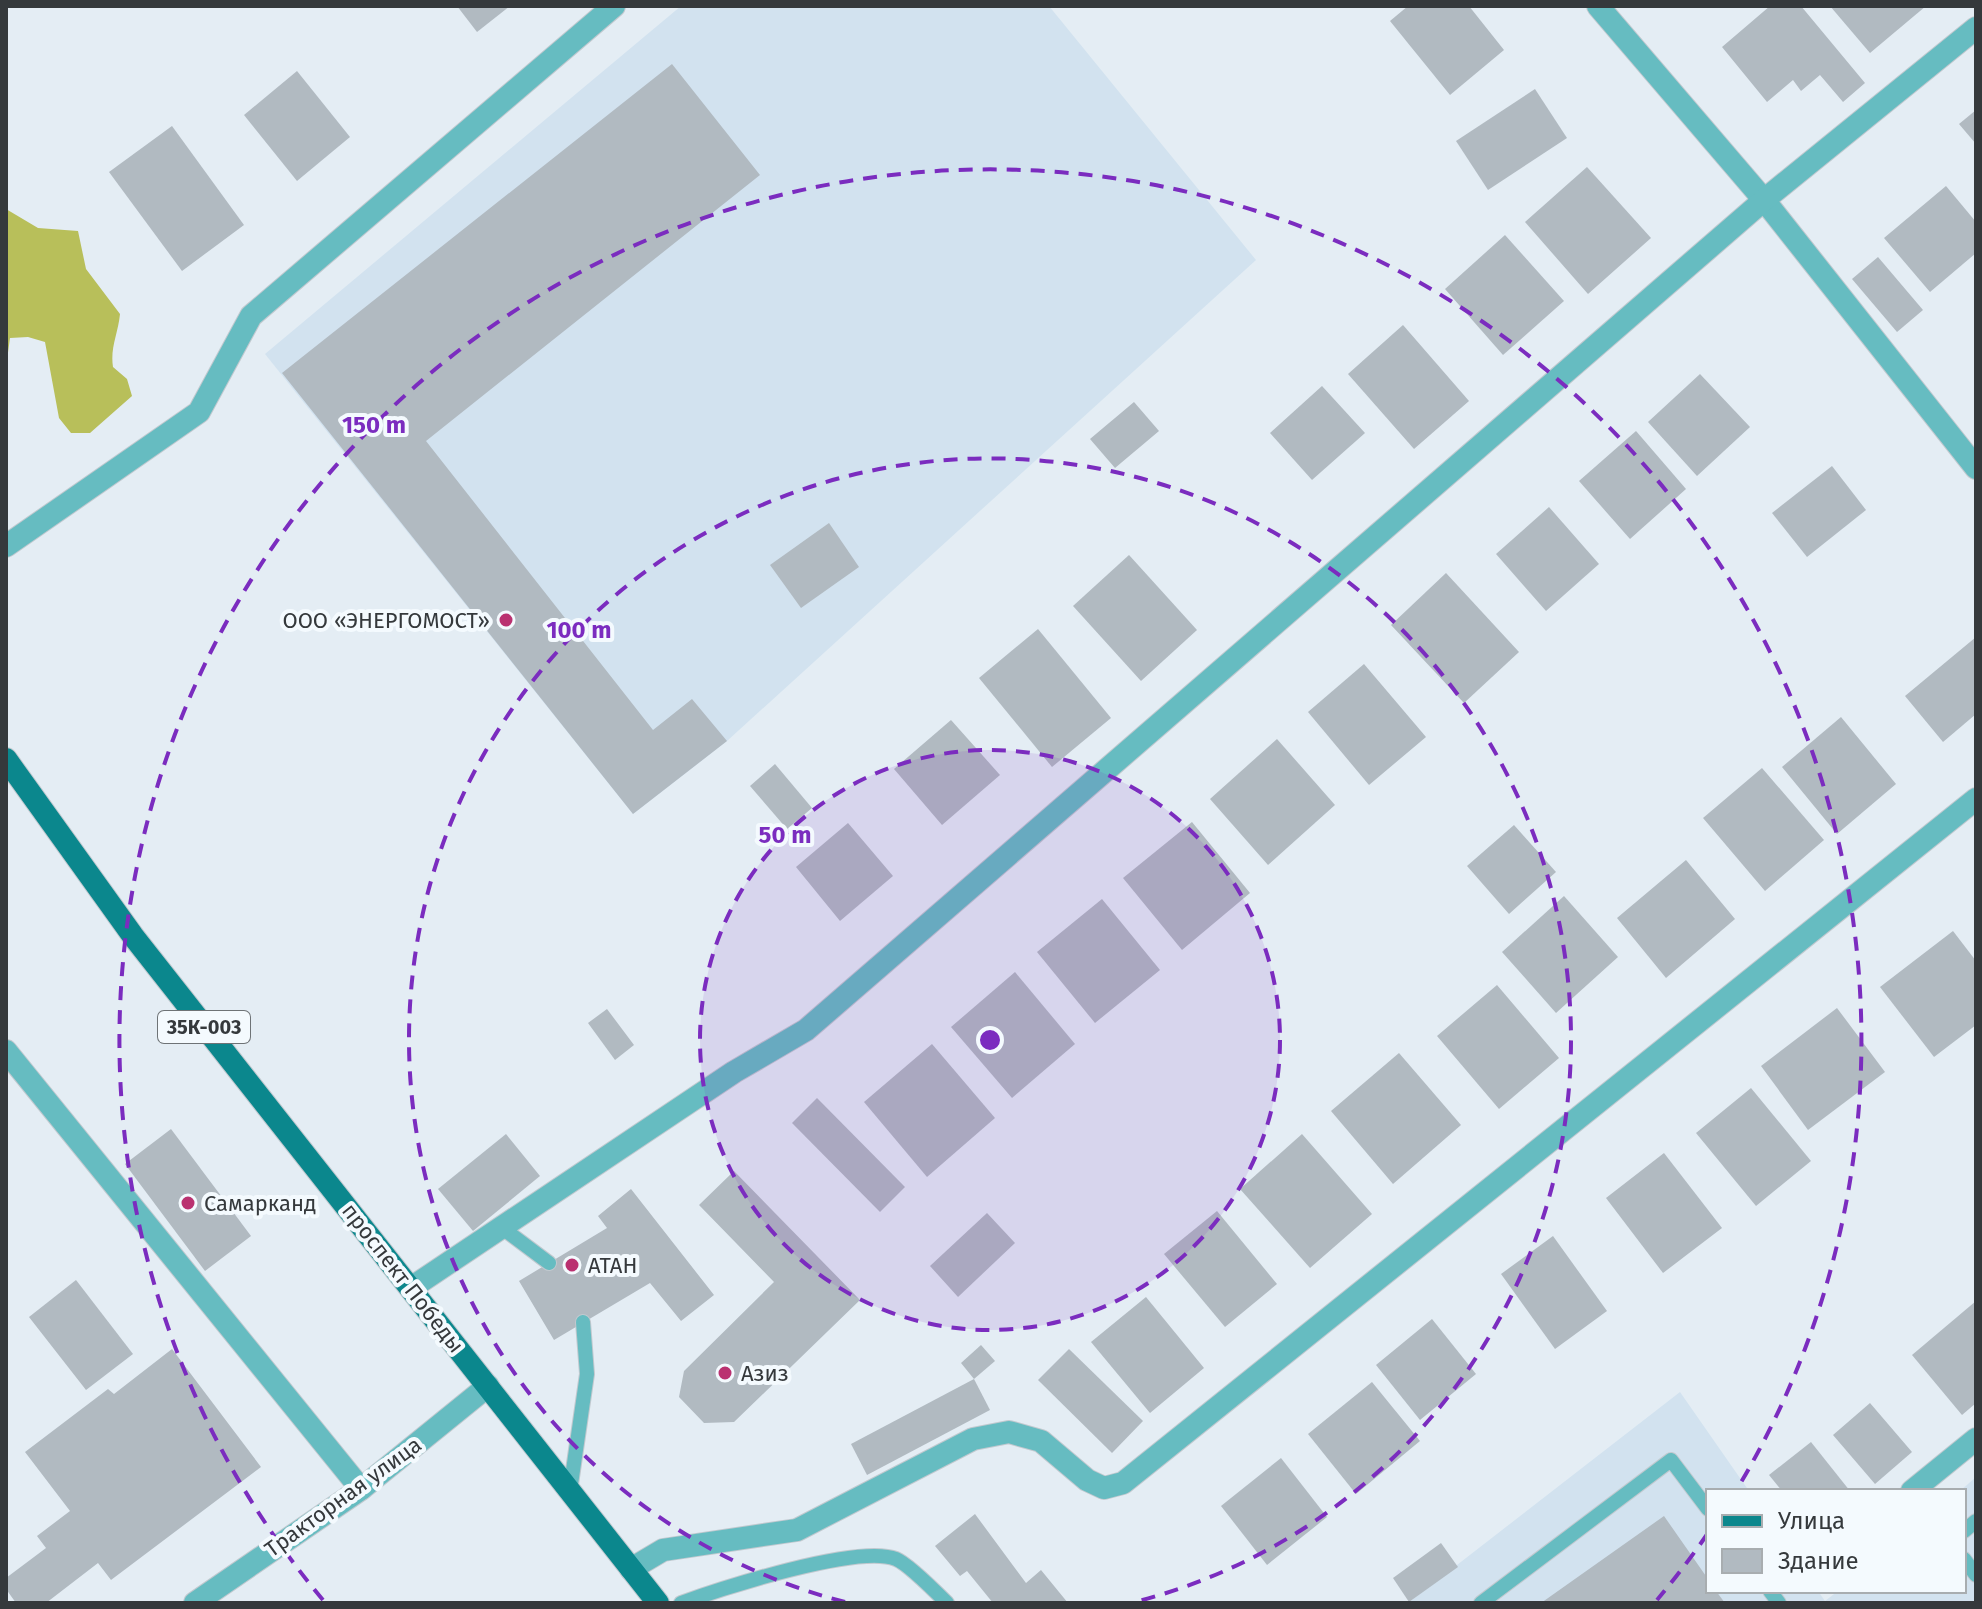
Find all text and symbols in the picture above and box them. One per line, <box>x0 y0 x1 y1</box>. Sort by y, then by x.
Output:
text: 150 m <box>342 411 406 439</box>
place label: ООО «ЭНЕРГОМОСТ» <box>282 607 490 634</box>
marker: ООО «ЭНЕРГОМОСТ» <box>497 611 515 629</box>
text: 100 m <box>546 616 612 644</box>
text: 50 m <box>759 821 811 849</box>
road number: 35К-003 <box>158 1011 250 1043</box>
centre of rings <box>976 1026 1004 1054</box>
place label: Самарканд <box>204 1190 316 1217</box>
marker: Самарканд <box>179 1194 197 1212</box>
street label: проспект Победы <box>336 1198 470 1358</box>
place label: АТАН <box>588 1252 637 1279</box>
marker: АТАН <box>563 1256 581 1274</box>
place label: Азиз <box>741 1360 789 1387</box>
marker: Азиз <box>716 1364 734 1382</box>
street label: Тракторная улица <box>259 1431 427 1563</box>
legend <box>1706 1489 1966 1593</box>
text: Улица <box>1778 1507 1845 1535</box>
text: Здание <box>1778 1547 1859 1575</box>

